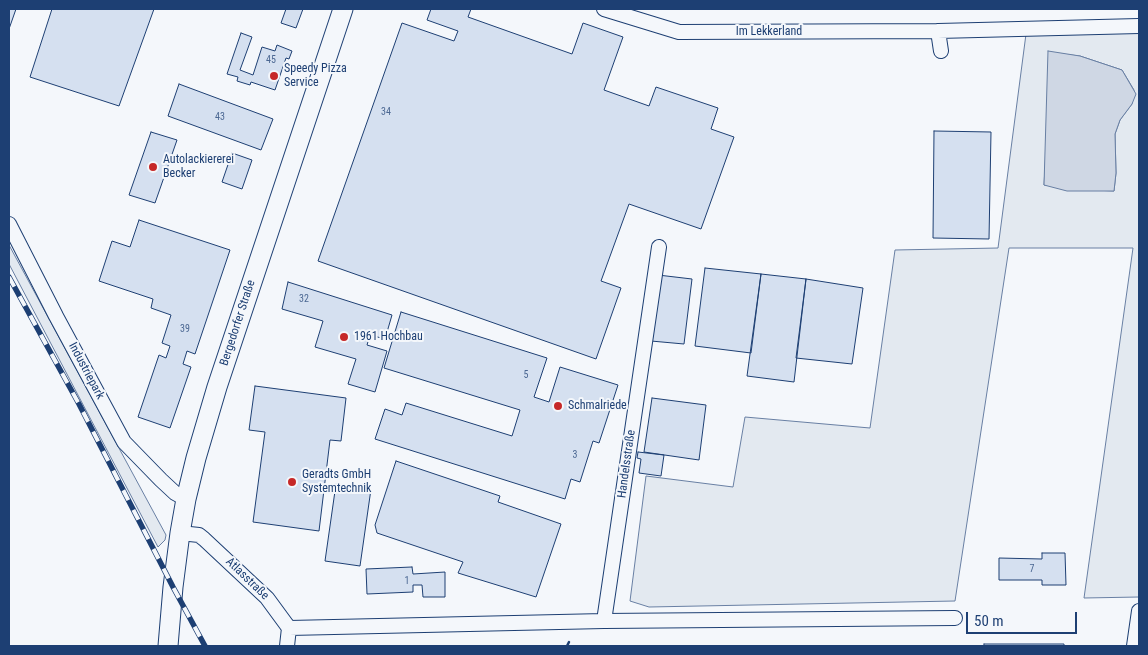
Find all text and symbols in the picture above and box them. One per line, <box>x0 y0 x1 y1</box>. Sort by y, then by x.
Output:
street label: Im Lekkerland <box>736 25 802 39</box>
house number: 45 <box>266 54 276 66</box>
place label: Speedy Pizza Service <box>284 62 347 90</box>
marker: Speedy Pizza Service <box>268 70 280 82</box>
house number: 34 <box>381 106 391 118</box>
house number: 43 <box>215 111 225 123</box>
place label: Autolackiererei Becker <box>163 153 234 181</box>
marker: Autolackiererei Becker <box>147 161 159 173</box>
street label: Bergedorfer Straße <box>217 278 259 368</box>
house number: 32 <box>299 293 309 305</box>
house number: 39 <box>180 323 190 335</box>
place label: 1961 Hochbau <box>354 330 423 344</box>
marker: 1961 Hochbau <box>338 331 350 343</box>
street label: Industriepark <box>65 340 107 402</box>
house number: 5 <box>524 369 528 381</box>
place label: Schmalriede <box>568 399 627 413</box>
marker: Schmalriede <box>552 400 564 412</box>
street label: Handelsstraße <box>615 429 639 499</box>
house number: 3 <box>573 449 577 461</box>
place label: Geradts GmbH Systemtechnik <box>302 468 371 496</box>
marker: Geradts GmbH Systemtechnik <box>286 476 298 488</box>
street label: Atlasstraße <box>222 555 272 603</box>
house number: 7 <box>1030 563 1034 575</box>
house number: 1 <box>405 575 409 587</box>
scale bar <box>968 602 1079 634</box>
text: 50 m <box>974 612 1004 630</box>

